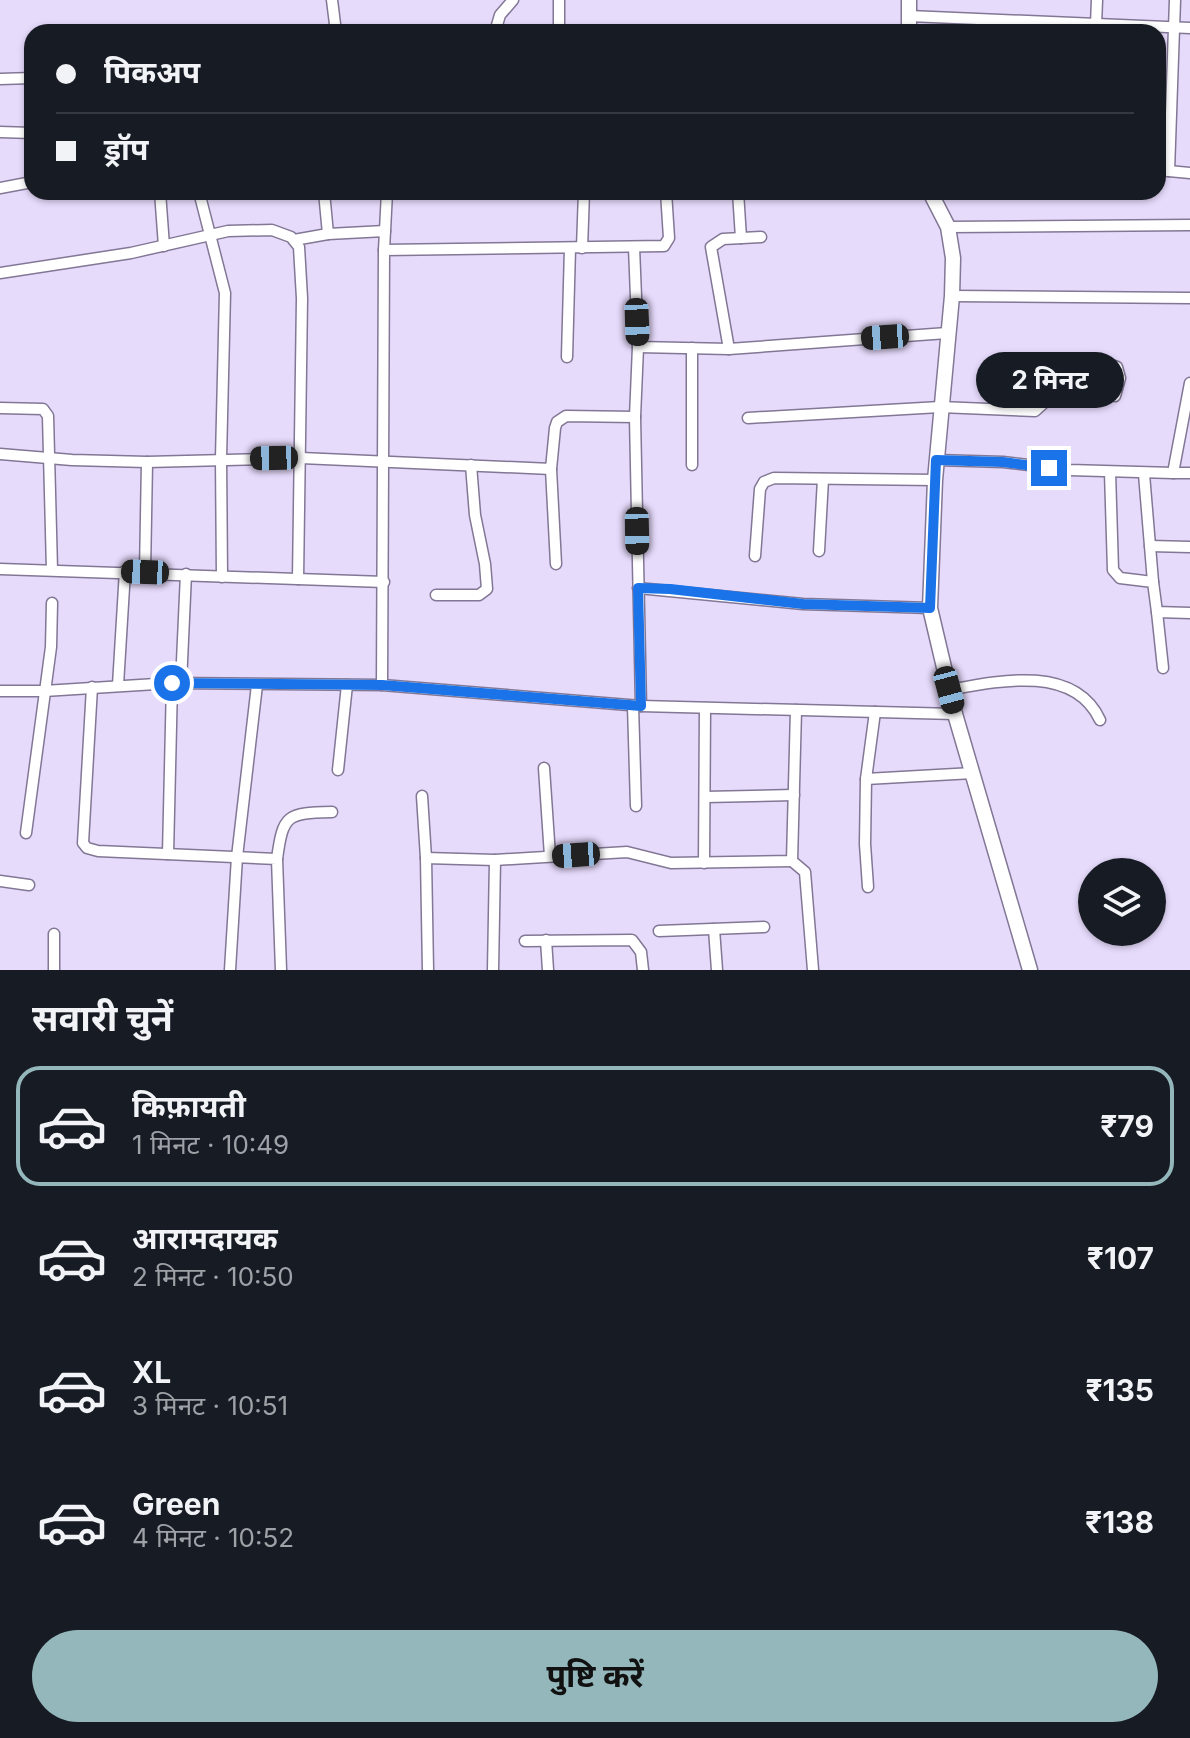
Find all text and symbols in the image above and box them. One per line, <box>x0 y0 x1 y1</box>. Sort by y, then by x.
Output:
text: पिकअप <box>104 54 200 90</box>
text: ड्रॉप <box>104 131 148 167</box>
car <box>624 298 650 346</box>
car <box>860 323 910 351</box>
callout: 2 मिनट <box>975 352 1123 408</box>
text: 2 मिनट <box>1011 364 1089 395</box>
car <box>250 446 298 470</box>
route end <box>1031 450 1067 486</box>
car <box>625 507 649 555</box>
car <box>121 559 169 585</box>
car <box>931 664 967 716</box>
route start <box>154 665 190 701</box>
car <box>551 841 601 869</box>
map controls <box>1078 858 1166 946</box>
button: layers <box>1078 858 1166 946</box>
text: सवारी चुनें <box>32 996 173 1040</box>
text: किफ़ायती <box>132 1088 246 1124</box>
icon: car <box>36 1090 108 1162</box>
text: ₹79 <box>1100 1108 1154 1144</box>
text: 1 मिनट · 10:49 <box>132 1129 289 1160</box>
text: आरामदायक <box>132 1220 278 1256</box>
icon: car <box>36 1222 108 1294</box>
text: ₹107 <box>1087 1240 1154 1276</box>
text: 2 मिनट · 10:50 <box>132 1261 294 1292</box>
icon: car <box>36 1354 108 1426</box>
text: XL <box>132 1354 171 1390</box>
text: ₹135 <box>1085 1372 1154 1408</box>
text: 3 मिनट · 10:51 <box>132 1390 288 1421</box>
icon: car <box>36 1486 108 1558</box>
text: Green <box>132 1486 220 1522</box>
text: ₹138 <box>1085 1504 1154 1540</box>
text: 4 मिनट · 10:52 <box>132 1522 294 1553</box>
button: पुष्टि करें <box>32 1630 1158 1722</box>

